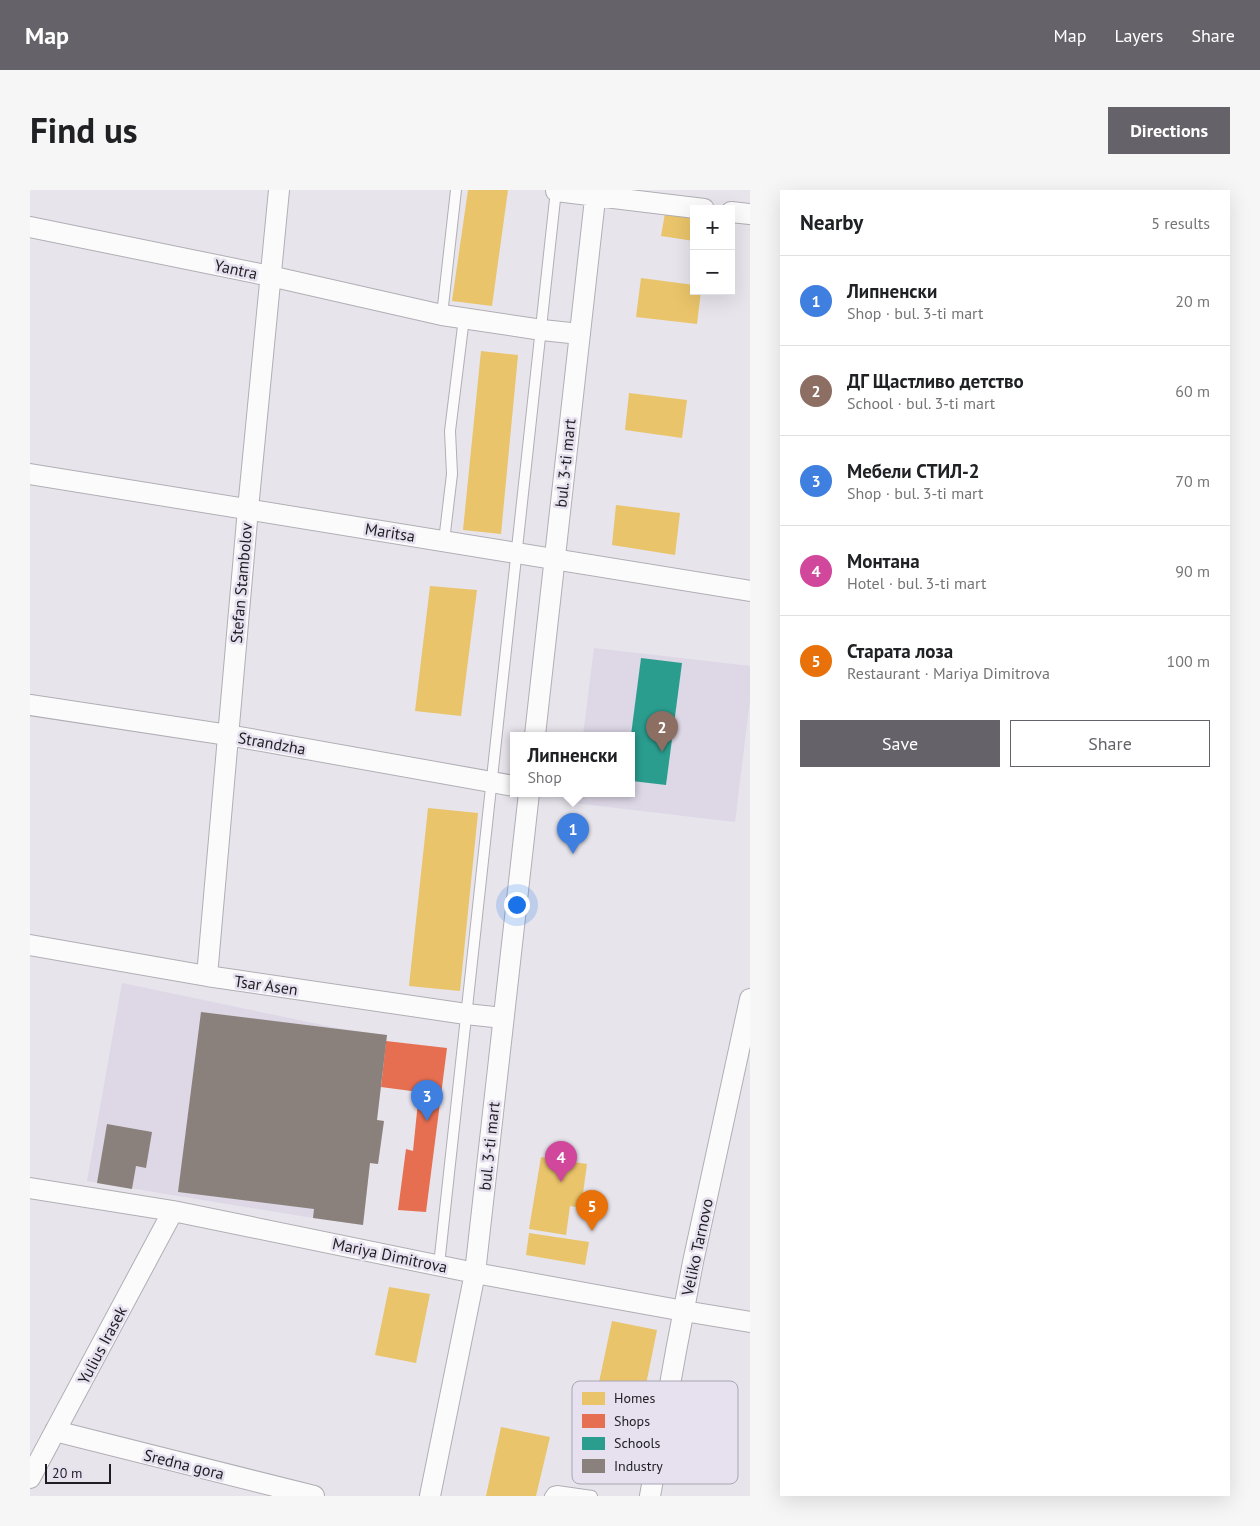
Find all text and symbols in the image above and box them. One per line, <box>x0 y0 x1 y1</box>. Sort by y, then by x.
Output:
text: Map <box>25 20 69 51</box>
text: Map <box>1054 24 1086 47</box>
text: Layers <box>1114 24 1163 47</box>
text: Share <box>1191 24 1235 47</box>
text: Find us <box>30 107 138 153</box>
button: Directions <box>1108 107 1230 154</box>
map controls <box>690 205 735 295</box>
button: + <box>690 205 735 250</box>
text: Nearby <box>800 209 863 236</box>
text: 5 results <box>1151 213 1210 233</box>
button: − <box>690 250 735 295</box>
street label: Yantra <box>213 255 259 283</box>
text: Липненски <box>847 279 937 303</box>
text: 1 <box>811 291 821 311</box>
text: 20 m <box>1175 291 1210 311</box>
text: Shop · bul. 3-ti mart <box>847 303 983 323</box>
text: ДГ Щастливо детство <box>847 369 1024 393</box>
text: 2 <box>811 381 821 401</box>
text: 60 m <box>1175 381 1210 401</box>
text: School · bul. 3-ti mart <box>847 393 995 413</box>
street label: bul. 3-ti mart <box>550 417 580 508</box>
text: Мебели СТИЛ-2 <box>847 459 980 483</box>
text: 3 <box>811 471 821 491</box>
text: 70 m <box>1175 471 1210 491</box>
text: Shop · bul. 3-ti mart <box>847 483 983 503</box>
street label: Maritsa <box>364 518 416 546</box>
street label: Stefan Stambolov <box>226 522 256 644</box>
text: Монтана <box>847 549 920 573</box>
text: 4 <box>811 561 821 581</box>
text: 90 m <box>1175 561 1210 581</box>
text: Hotel · bul. 3-ti mart <box>847 573 986 593</box>
text: Старата лоза <box>847 639 953 663</box>
text: 5 <box>811 651 821 671</box>
text: 100 m <box>1167 651 1210 671</box>
text: Restaurant · Mariya Dimitrova <box>847 663 1050 683</box>
pin: 2 <box>646 711 678 752</box>
button: Save <box>800 720 1000 767</box>
button: Share <box>1010 720 1210 767</box>
street label: Strandzha <box>237 727 307 759</box>
popup <box>510 732 635 797</box>
text: Липненски <box>527 743 618 767</box>
text: Shop <box>527 767 562 787</box>
pin: 1 <box>557 813 589 854</box>
your location <box>504 892 530 918</box>
street label: Tsar Asen <box>233 971 299 999</box>
pin: 3 <box>411 1080 443 1121</box>
street label: bul. 3-ti mart <box>474 1100 504 1191</box>
pin: 4 <box>545 1141 577 1182</box>
pin: 5 <box>576 1190 608 1231</box>
street label: Veliko Tarnovo <box>677 1197 717 1298</box>
street label: Mariya Dimitrova <box>331 1233 449 1277</box>
street label: Yulius Irasek <box>73 1302 131 1387</box>
legend <box>572 1381 738 1484</box>
text: Homes <box>614 1389 655 1407</box>
text: Shops <box>614 1412 650 1430</box>
text: Schools <box>614 1434 661 1452</box>
street label: Sredna gora <box>142 1444 226 1484</box>
text: Industry <box>614 1457 663 1475</box>
scale bar <box>45 1461 111 1484</box>
text: 20 m <box>52 1464 82 1482</box>

